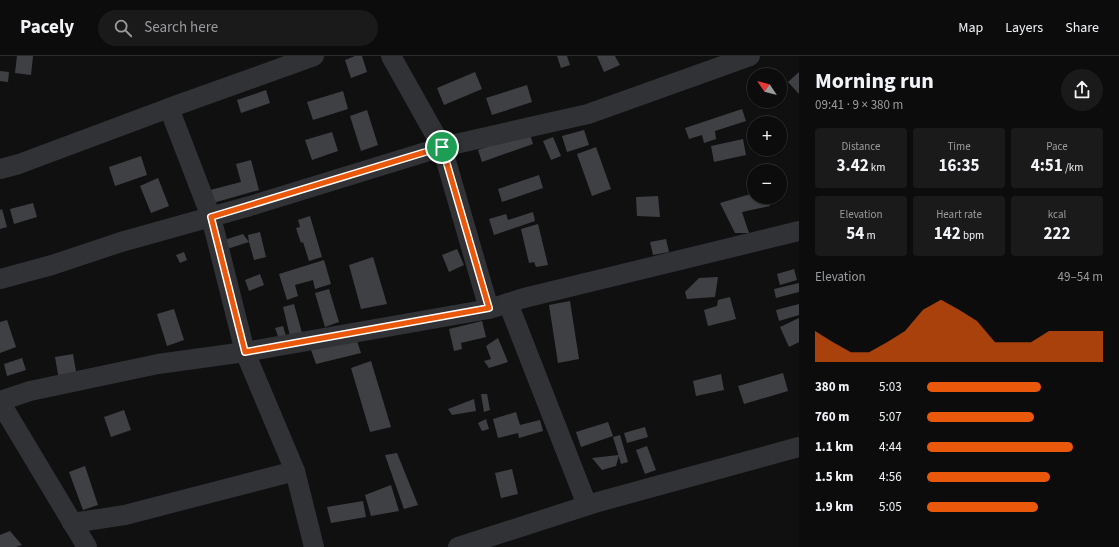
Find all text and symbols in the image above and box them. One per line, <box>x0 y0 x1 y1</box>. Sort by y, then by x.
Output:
search box <box>98 10 378 46</box>
text: Pacely <box>20 14 74 41</box>
icon: search <box>112 17 134 39</box>
text: Search here <box>144 17 218 38</box>
text: Map <box>958 18 983 38</box>
text: Layers <box>1005 18 1043 38</box>
text: Share <box>1065 18 1099 38</box>
text: Morning run <box>815 65 934 97</box>
north arrow <box>747 68 787 108</box>
map controls <box>747 68 787 204</box>
button: share <box>1061 69 1103 111</box>
text: 09:41 · 9 × 380 m <box>815 96 903 114</box>
button: + <box>747 116 787 156</box>
pin <box>425 130 459 164</box>
icon: arrive <box>431 136 453 158</box>
text: Distance <box>841 139 881 154</box>
text: Time <box>947 139 971 154</box>
text: Pace <box>1046 139 1068 154</box>
text: 3.42 <box>837 154 869 178</box>
text: 16:35 <box>938 154 980 178</box>
text: 4:51 <box>1031 154 1063 178</box>
text: km <box>869 160 885 175</box>
text: /km <box>1063 160 1083 175</box>
button: − <box>747 164 787 204</box>
text: Elevation <box>840 207 882 222</box>
text: Heart rate <box>936 207 982 222</box>
text: kcal <box>1048 207 1066 222</box>
text: 54 <box>846 222 864 246</box>
text: 142 <box>934 222 961 246</box>
text: 222 <box>1044 222 1070 246</box>
text: m <box>864 228 876 243</box>
text: bpm <box>961 228 984 243</box>
text: Elevation <box>815 268 866 286</box>
text: 49–54 m <box>1058 268 1103 286</box>
text: 380 m <box>815 378 849 396</box>
text: 5:03 <box>879 378 902 396</box>
text: 760 m <box>815 408 849 426</box>
text: 5:07 <box>879 408 902 426</box>
text: 1.1 km <box>815 438 854 456</box>
text: 4:44 <box>879 438 902 456</box>
text: 1.5 km <box>815 468 854 486</box>
text: 4:56 <box>879 468 902 486</box>
text: 1.9 km <box>815 498 854 516</box>
text: 5:05 <box>879 498 902 516</box>

